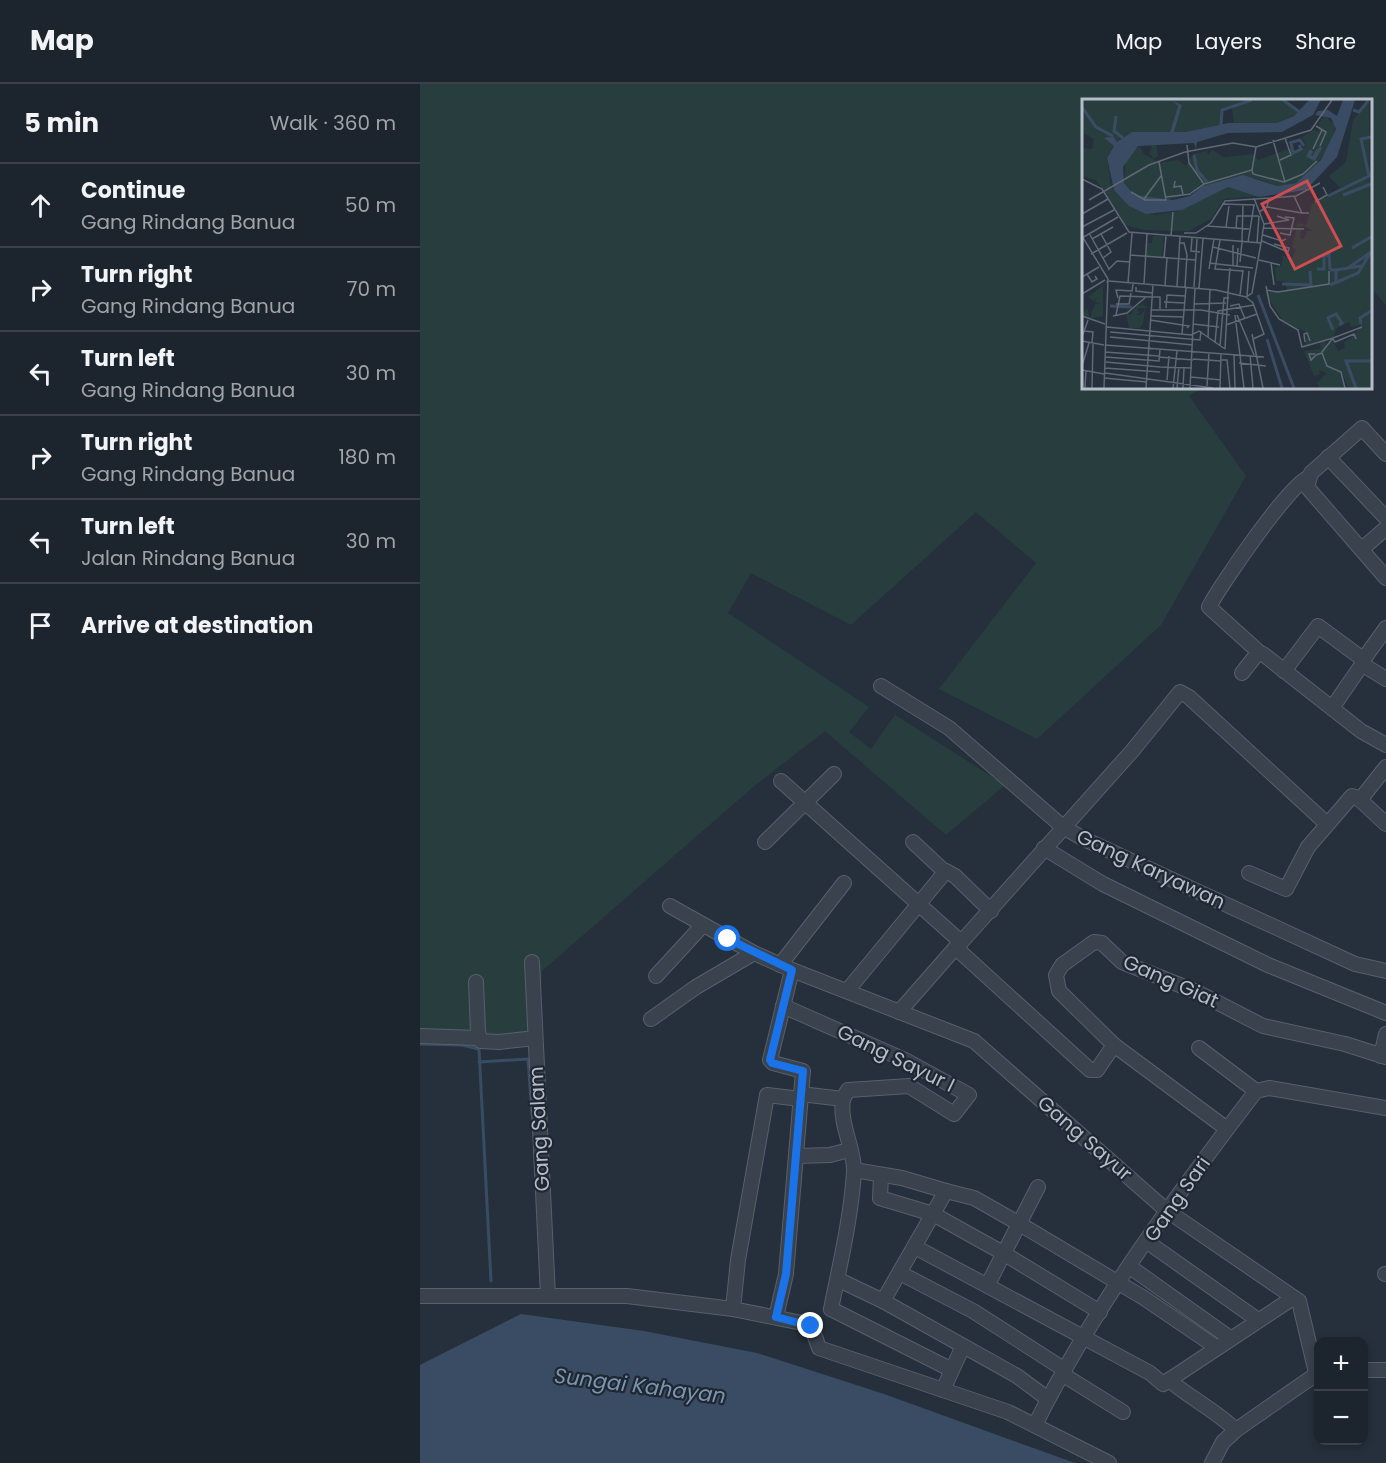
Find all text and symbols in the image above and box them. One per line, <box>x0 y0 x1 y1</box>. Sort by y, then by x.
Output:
text: Map <box>30 21 94 60</box>
text: Map <box>1116 27 1162 56</box>
text: Layers <box>1195 27 1262 56</box>
text: Share <box>1295 27 1356 56</box>
inset map <box>1082 99 1371 388</box>
text: 5 min <box>24 105 99 141</box>
text: Walk · 360 m <box>270 109 396 137</box>
text: Continue <box>81 175 185 206</box>
icon: ahead <box>24 189 57 222</box>
text: 50 m <box>345 191 396 219</box>
text: Gang Rindang Banua <box>81 208 295 236</box>
text: Turn right <box>81 259 192 290</box>
icon: right <box>24 273 57 306</box>
text: 70 m <box>347 275 396 303</box>
text: Gang Rindang Banua <box>81 292 295 320</box>
text: Turn left <box>81 343 175 374</box>
icon: left <box>24 357 57 390</box>
text: 30 m <box>346 359 396 387</box>
text: Gang Rindang Banua <box>81 376 295 404</box>
text: Turn right <box>81 427 192 458</box>
icon: right <box>24 441 57 474</box>
text: 180 m <box>338 443 396 471</box>
text: Gang Rindang Banua <box>81 460 295 488</box>
text: Turn left <box>81 511 175 542</box>
icon: left <box>24 525 57 558</box>
text: 30 m <box>346 527 396 555</box>
text: Jalan Rindang Banua <box>81 544 295 572</box>
icon: arrive <box>24 609 57 642</box>
text: Arrive at destination <box>81 610 313 641</box>
street label: Gang Karyawan <box>1072 822 1230 916</box>
route start <box>714 925 740 951</box>
street label: Gang Giat <box>1119 947 1223 1015</box>
street label: Gang Sayur I <box>832 1017 960 1099</box>
street label: Gang Salam <box>522 1066 556 1192</box>
street label: Gang Sayur <box>1031 1089 1139 1187</box>
street label: Gang Sari <box>1137 1151 1217 1247</box>
route end <box>797 1312 823 1338</box>
map controls <box>1314 1337 1368 1445</box>
button: + <box>1314 1337 1368 1391</box>
water label: Sungai Kahayan <box>553 1361 728 1410</box>
button: − <box>1314 1391 1368 1445</box>

